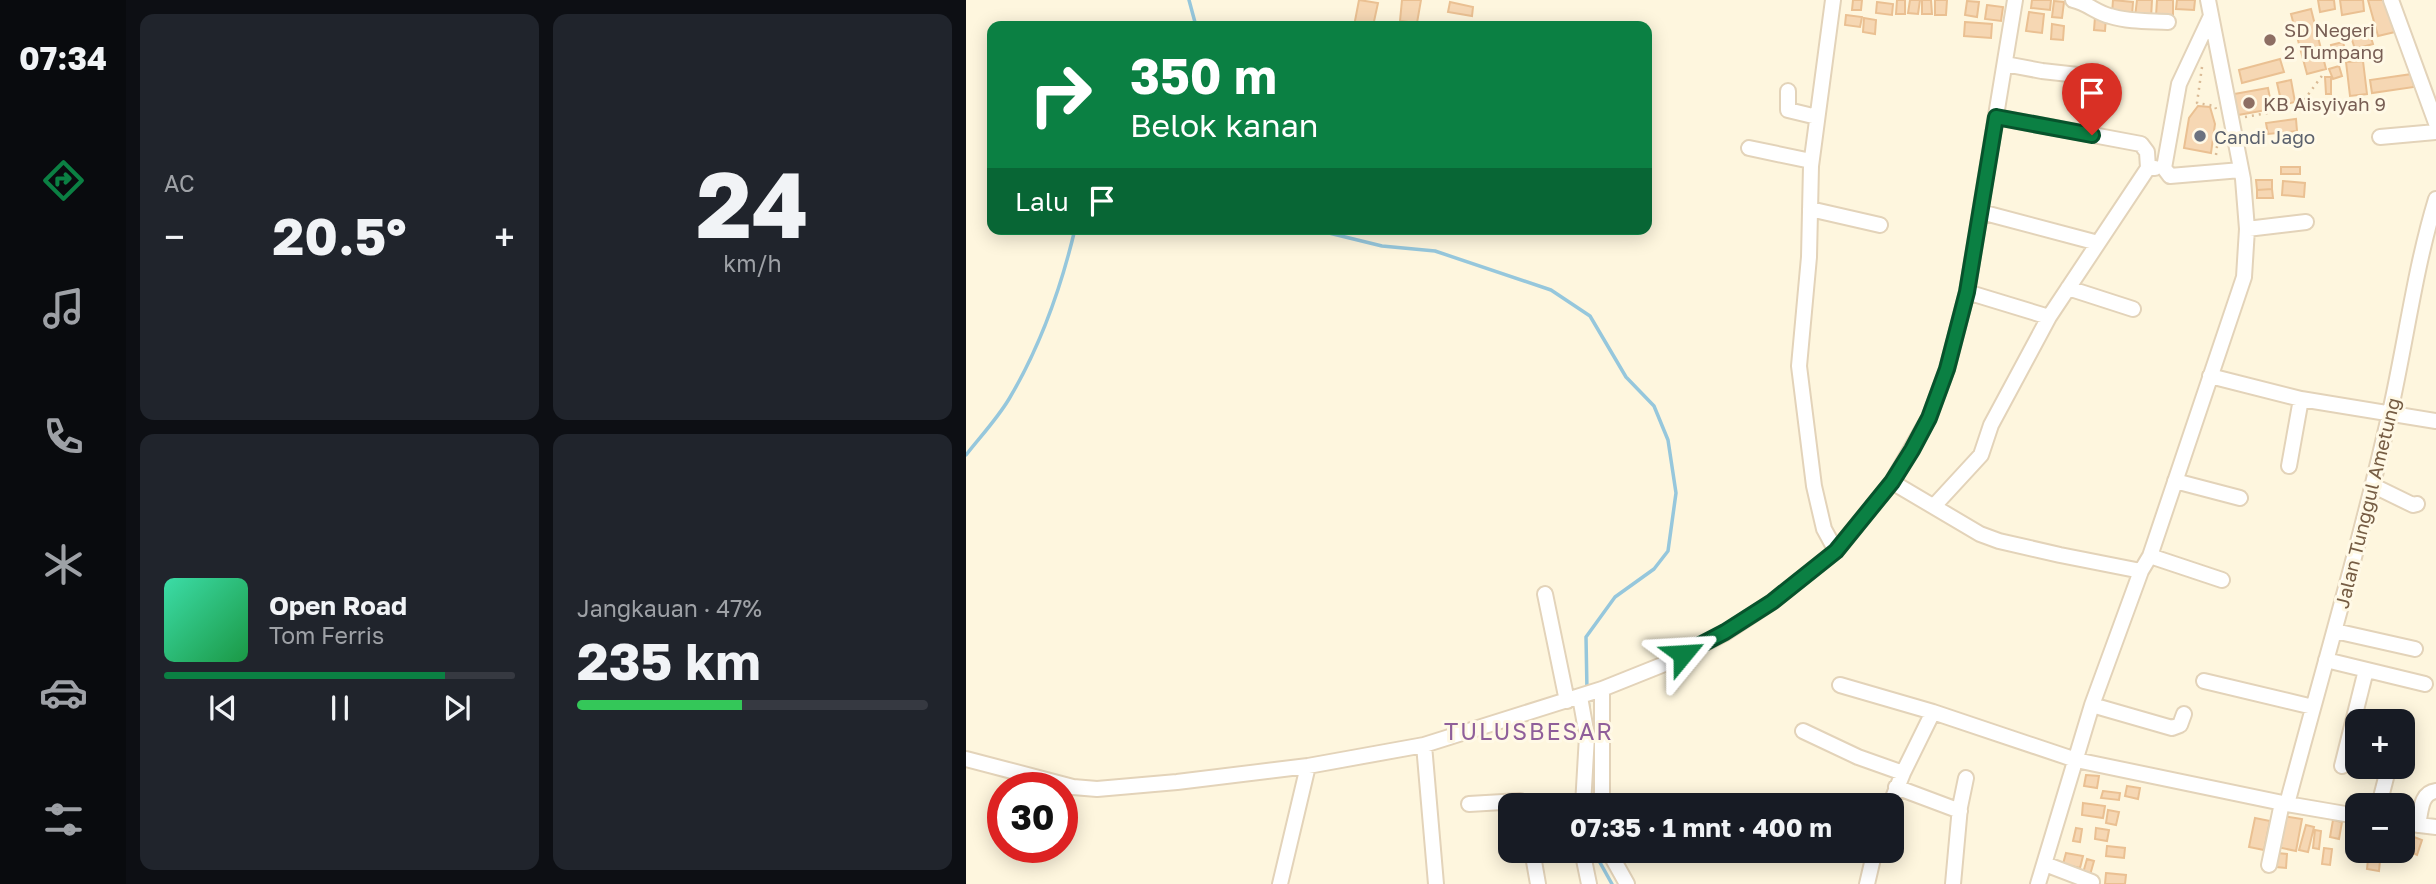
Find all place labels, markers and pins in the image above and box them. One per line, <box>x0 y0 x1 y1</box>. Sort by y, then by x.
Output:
place label: SD Negeri 2 Tumpang <box>2284 18 2384 63</box>
marker: SD Negeri 2 Tumpang <box>2262 32 2278 48</box>
pin <box>2062 63 2122 135</box>
place label: KB Aisyiyah 9 <box>2263 92 2386 115</box>
marker: KB Aisyiyah 9 <box>2241 95 2257 111</box>
place label: Candi Jago <box>2214 125 2315 148</box>
marker: Candi Jago <box>2192 128 2208 144</box>

